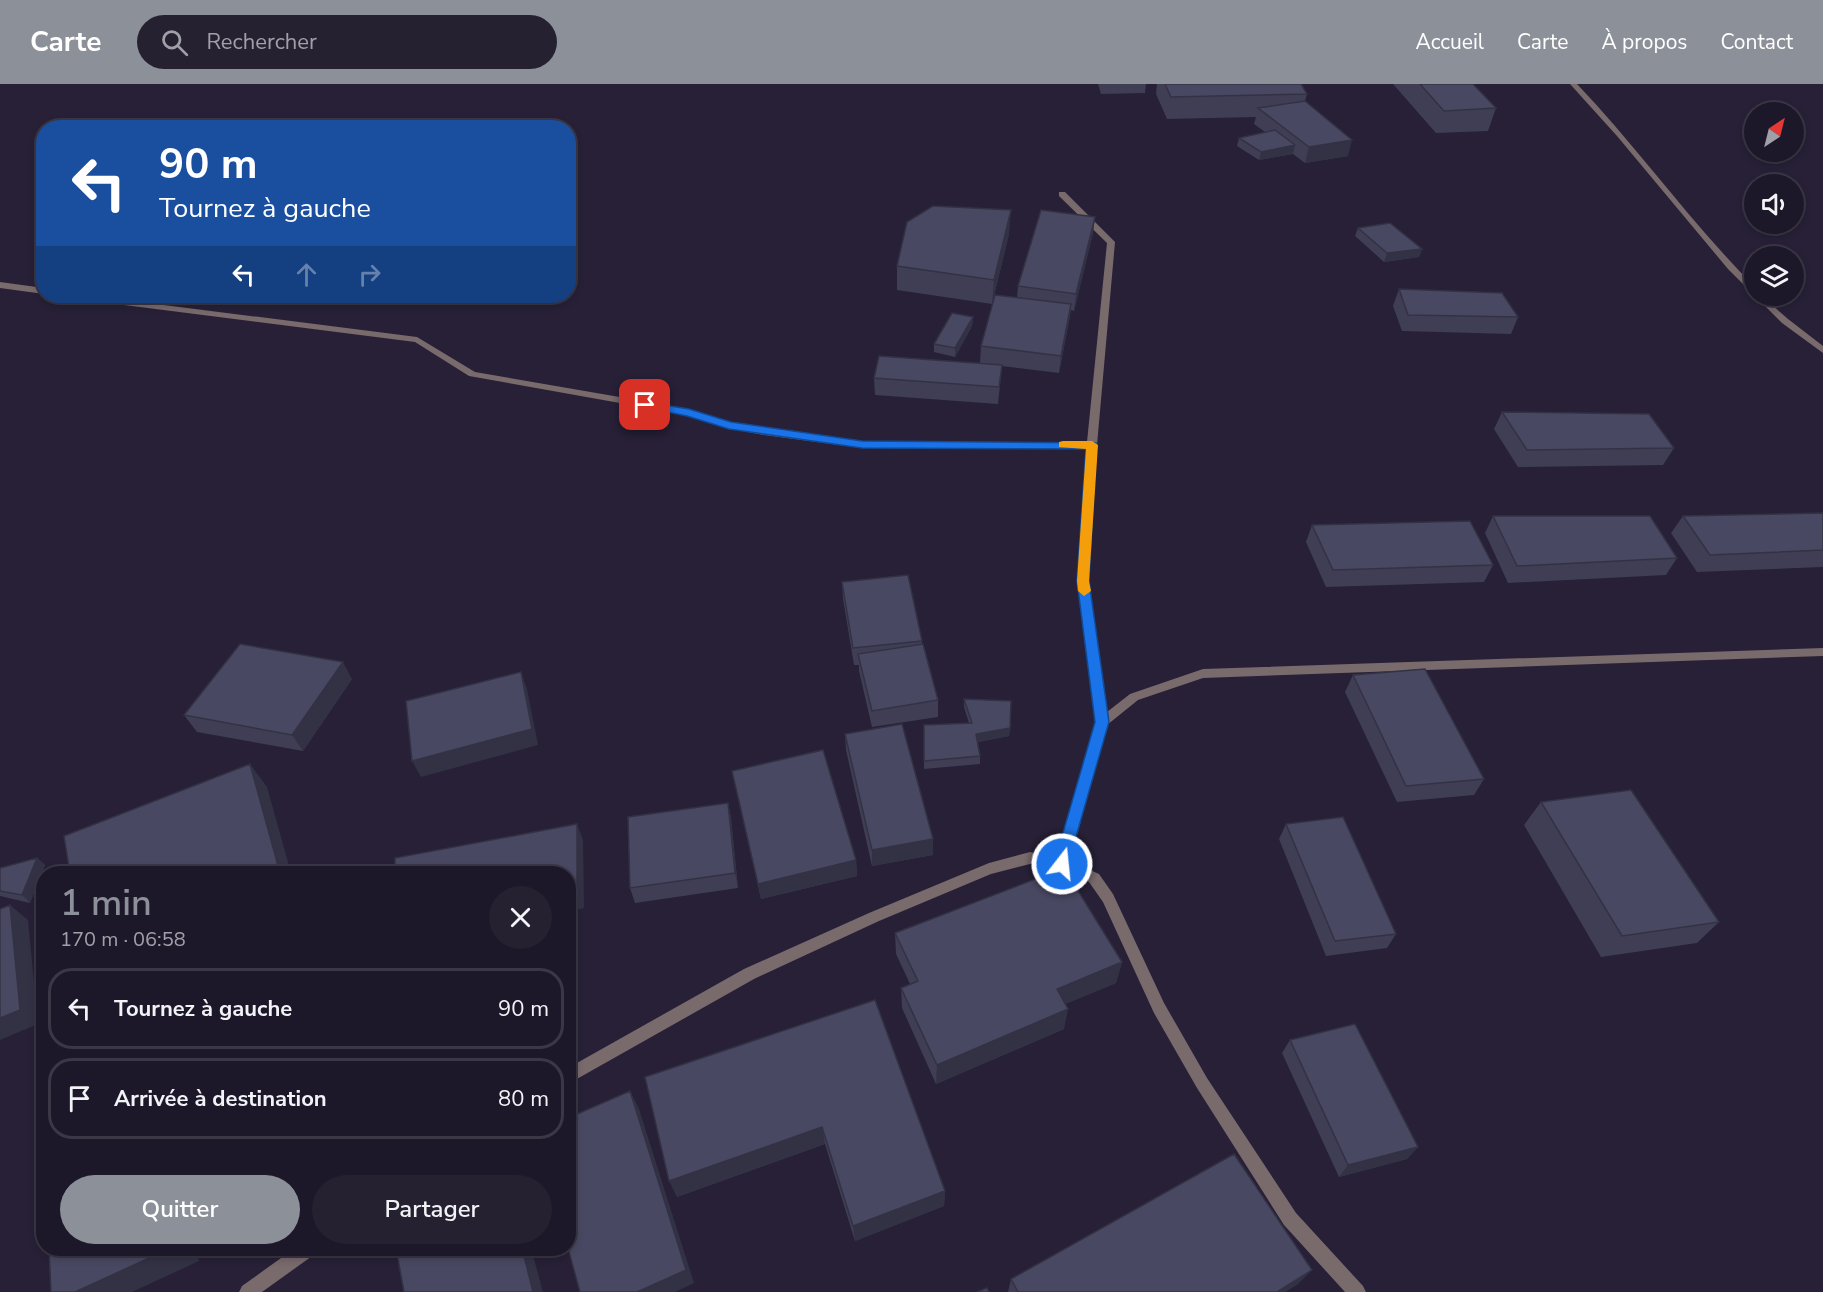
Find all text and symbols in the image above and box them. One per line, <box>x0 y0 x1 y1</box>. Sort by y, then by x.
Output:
search box <box>137 15 557 69</box>
text: Carte <box>30 23 101 61</box>
icon: search <box>158 26 191 59</box>
text: Rechercher <box>206 27 317 57</box>
text: Accueil <box>1415 28 1484 56</box>
text: Carte <box>1517 28 1568 56</box>
text: À propos <box>1601 28 1687 56</box>
text: Contact <box>1720 28 1793 56</box>
north arrow <box>1744 102 1804 162</box>
map controls <box>1744 102 1804 306</box>
text: 90 m <box>159 136 258 193</box>
icon: left <box>60 144 138 222</box>
button: sound <box>1744 174 1804 234</box>
text: Tournez à gauche <box>159 190 371 227</box>
button: layers <box>1744 246 1804 306</box>
icon: left <box>227 258 260 291</box>
icon: ahead <box>290 258 323 291</box>
icon: right <box>353 258 386 291</box>
pin <box>619 379 670 430</box>
icon: arrive <box>628 388 661 421</box>
position arrow <box>1030 832 1094 896</box>
text: 1 min <box>60 879 152 928</box>
button: close <box>489 886 552 949</box>
text: 170 m · 06:58 <box>60 926 186 953</box>
icon: left <box>63 992 96 1025</box>
text: Tournez à gauche <box>114 994 292 1024</box>
text: 90 m <box>498 994 549 1024</box>
icon: arrive <box>63 1082 96 1115</box>
text: Arrivée à destination <box>114 1084 327 1114</box>
text: 80 m <box>498 1084 549 1114</box>
button: Quitter <box>60 1175 300 1244</box>
button: Partager <box>312 1175 552 1244</box>

